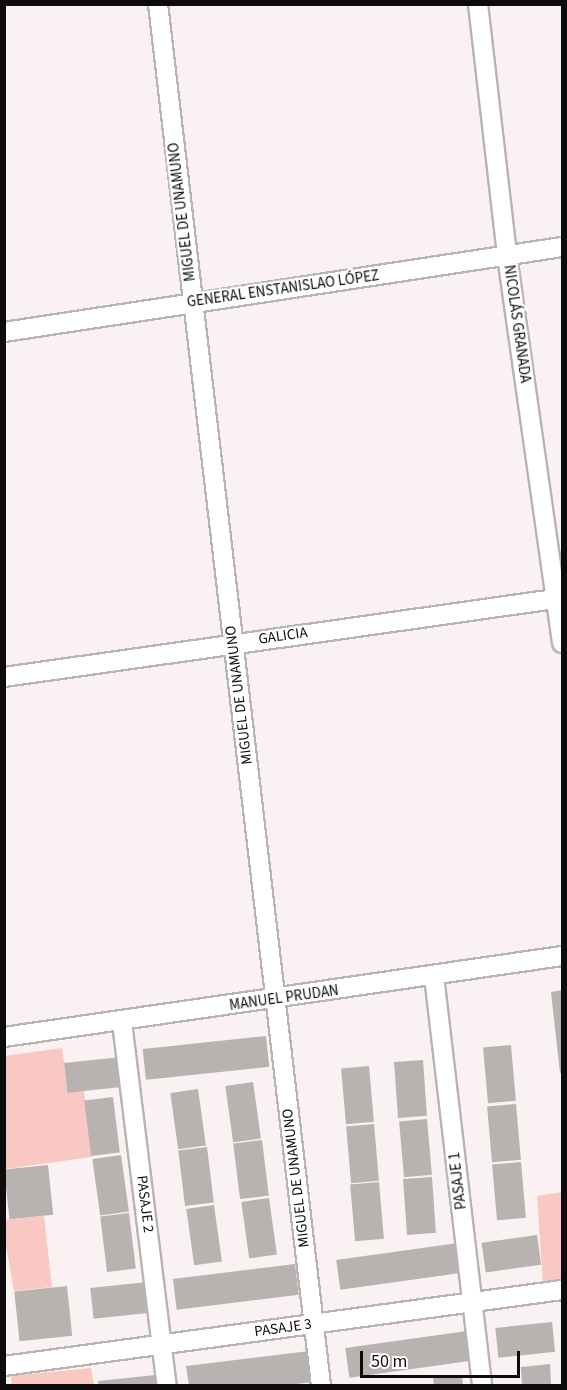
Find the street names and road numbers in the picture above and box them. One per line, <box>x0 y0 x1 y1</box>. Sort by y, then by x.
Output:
street label: MIGUEL DE UNAMUNO <box>165 141 199 283</box>
street label: NICOLÁS GRANADA <box>500 264 534 384</box>
street label: GENERAL ENSTANISLAO LÓPEZ <box>186 267 380 311</box>
street label: MIGUEL DE UNAMUNO <box>222 624 256 766</box>
street label: GALICIA <box>257 624 309 648</box>
street label: MANUEL PRUDAN <box>228 981 340 1015</box>
street label: MIGUEL DE UNAMUNO <box>279 1107 313 1249</box>
street label: PASAJE 1 <box>446 1151 470 1211</box>
street label: PASAJE 2 <box>133 1174 157 1234</box>
street label: PASAJE 3 <box>253 1315 313 1341</box>

